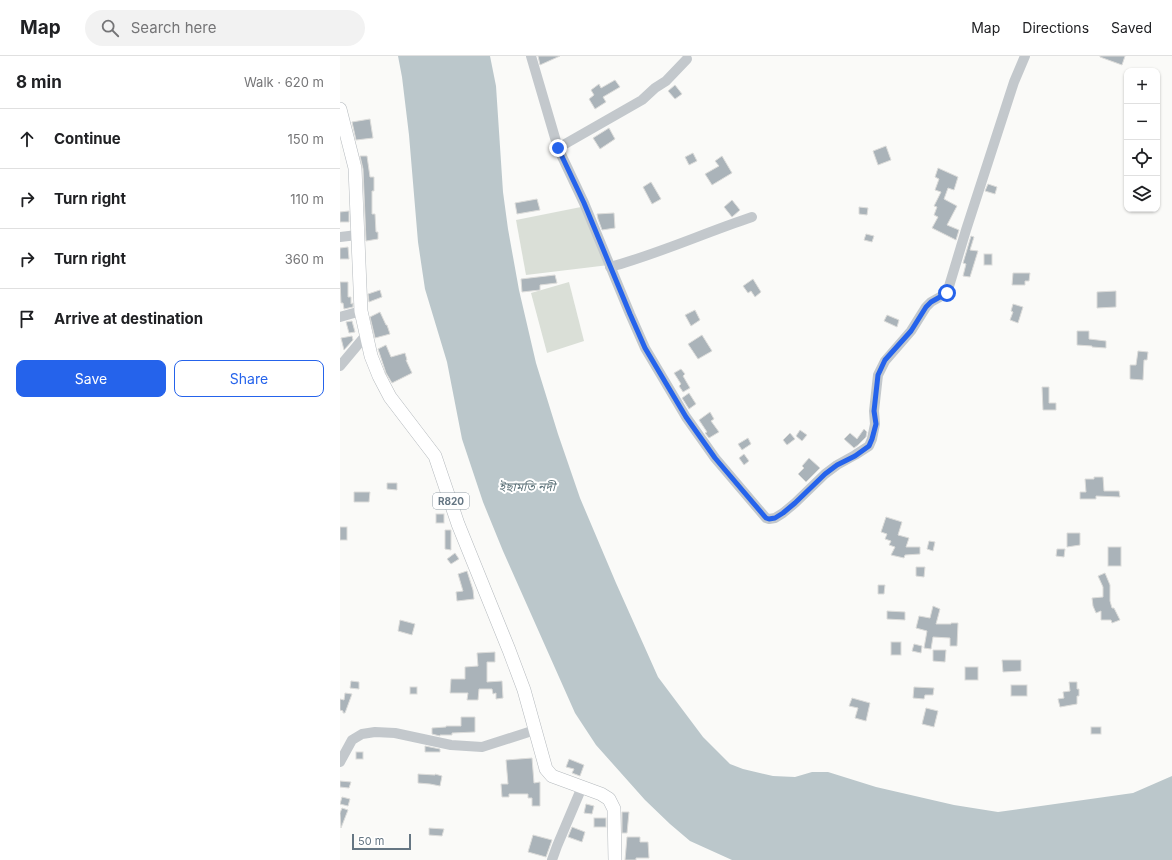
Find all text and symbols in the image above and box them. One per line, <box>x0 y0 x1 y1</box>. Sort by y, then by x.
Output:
search box <box>85 10 365 46</box>
text: Map <box>20 16 61 39</box>
icon: search <box>99 17 121 39</box>
text: Search here <box>131 18 216 37</box>
text: Map <box>971 19 1000 36</box>
text: Directions <box>1022 19 1089 36</box>
text: Saved <box>1111 19 1152 36</box>
map controls <box>1124 68 1160 212</box>
button: + <box>1124 68 1160 104</box>
text: 8 min <box>16 72 62 92</box>
text: Walk · 620 m <box>244 74 324 90</box>
button: − <box>1124 104 1160 140</box>
icon: ahead <box>16 128 38 150</box>
text: Continue <box>54 129 121 148</box>
text: 150 m <box>288 131 324 147</box>
route end <box>549 139 567 157</box>
button: locate <box>1124 140 1160 176</box>
button: layers <box>1124 176 1160 212</box>
icon: right <box>16 188 38 210</box>
text: Turn right <box>54 189 126 208</box>
text: 110 m <box>290 191 324 207</box>
icon: right <box>16 248 38 270</box>
text: Turn right <box>54 249 126 268</box>
text: 360 m <box>285 251 324 267</box>
route start <box>938 284 956 302</box>
icon: arrive <box>16 308 38 330</box>
text: Arrive at destination <box>54 309 203 328</box>
button: Save <box>16 360 166 397</box>
button: Share <box>174 360 324 397</box>
water label: ইছামতি নদী <box>499 479 558 494</box>
road number: R820 <box>433 493 469 509</box>
scale bar <box>352 832 411 851</box>
text: 50 m <box>358 834 384 848</box>

